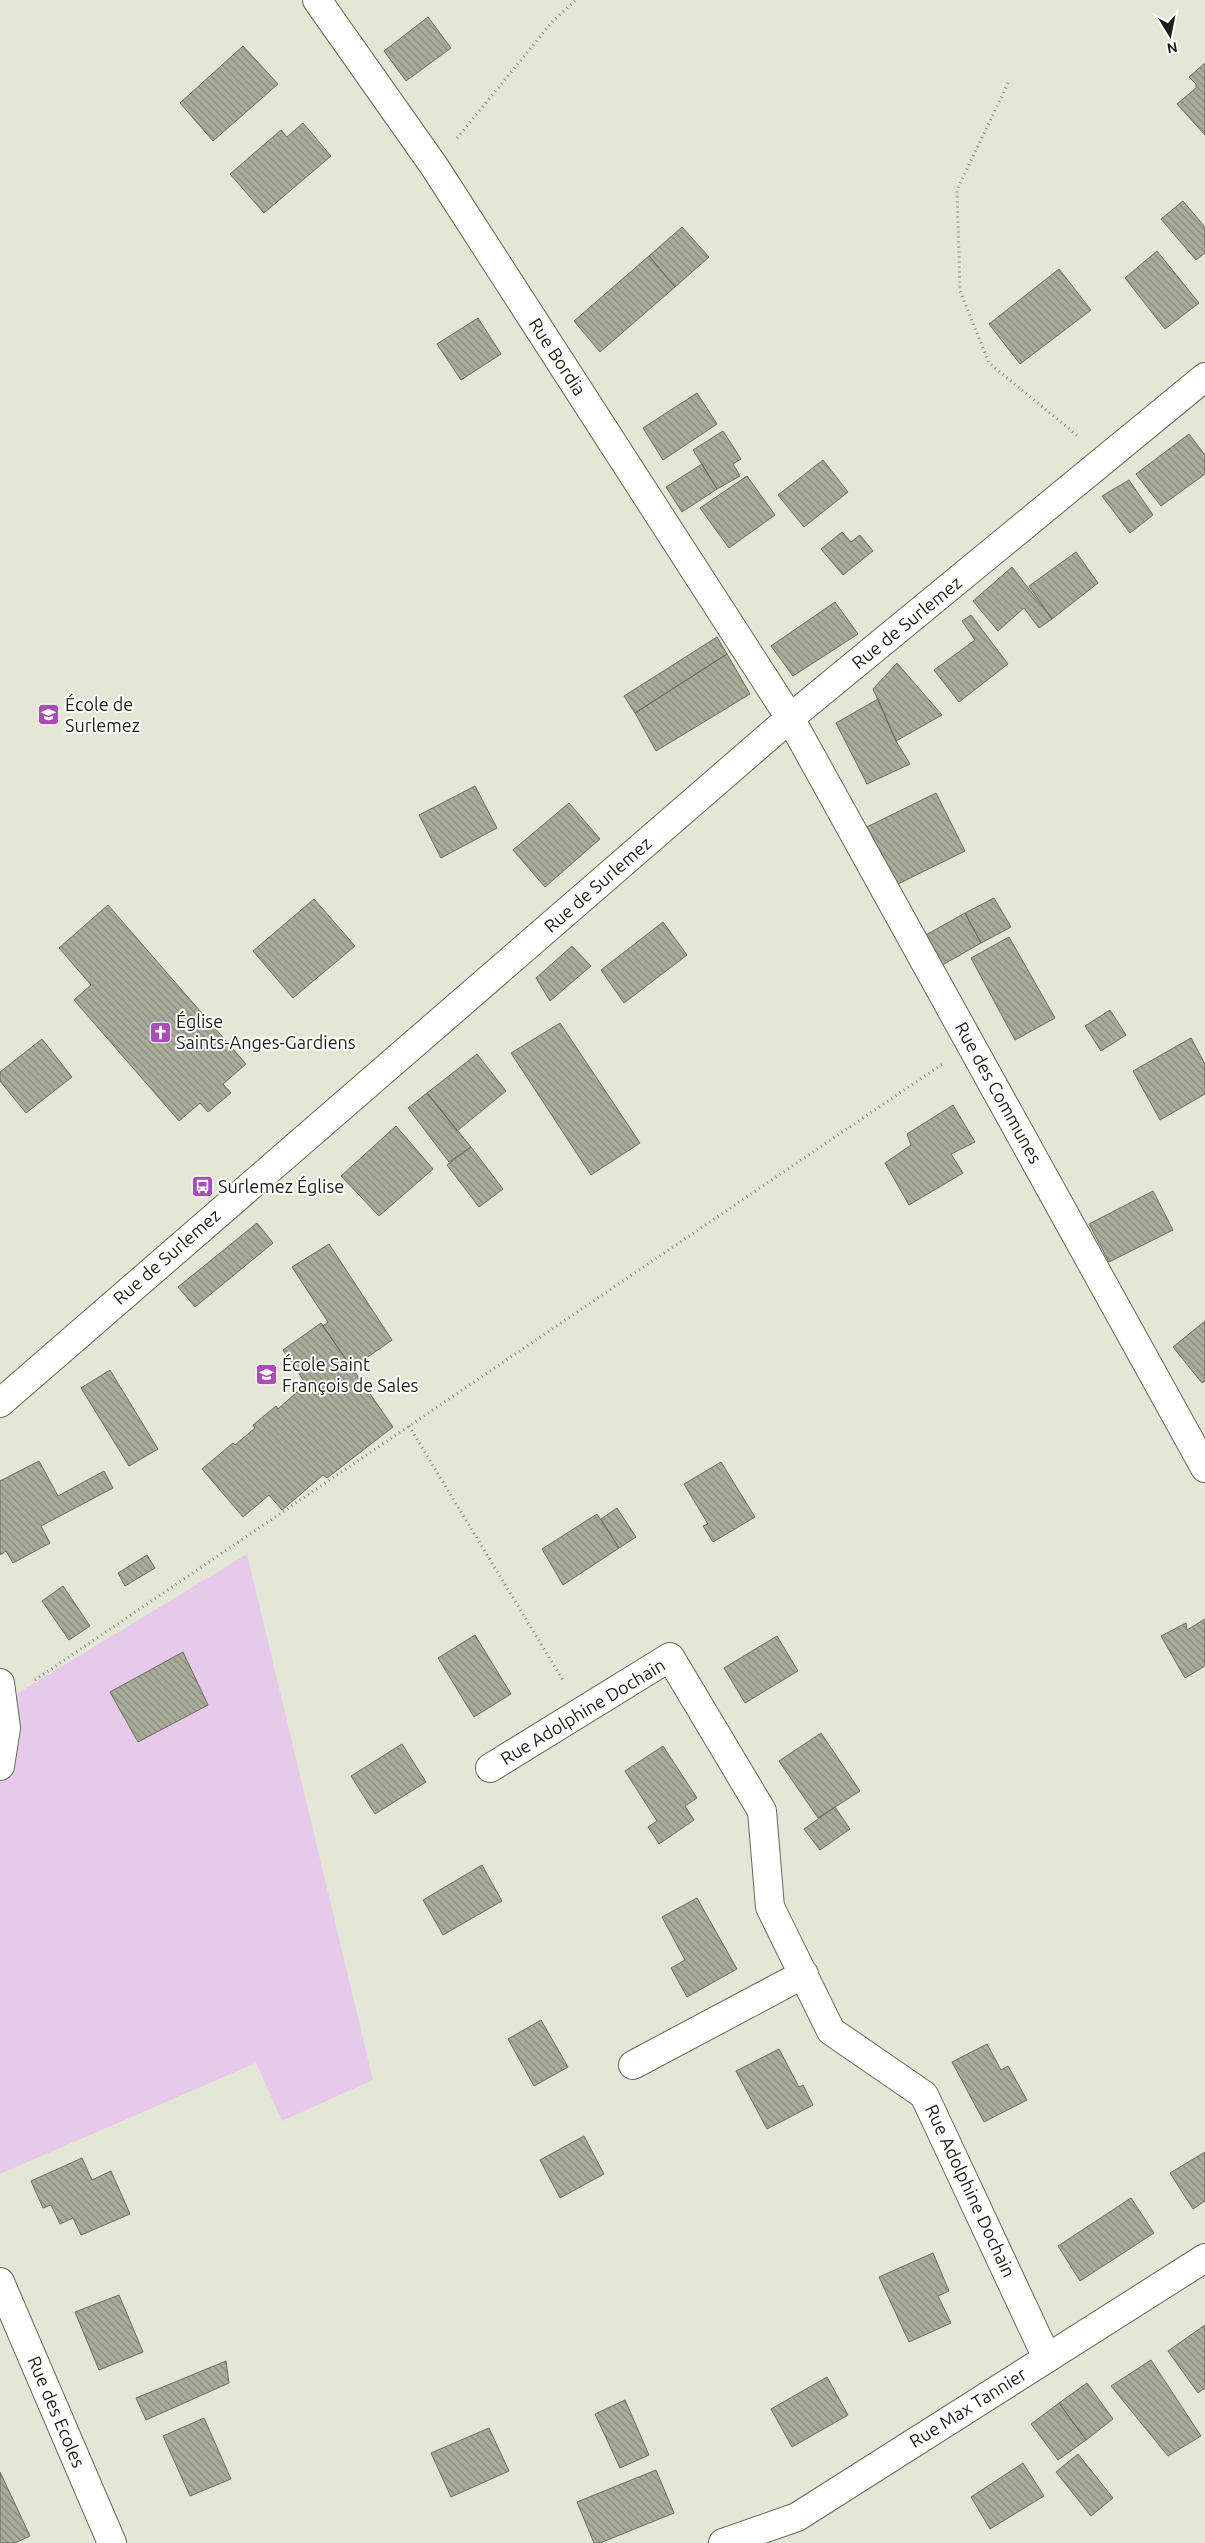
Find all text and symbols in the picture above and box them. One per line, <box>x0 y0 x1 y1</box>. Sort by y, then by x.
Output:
north arrow <box>1145 10 1195 60</box>
text: N <box>1166 39 1179 57</box>
street label: Rue Bordia <box>525 314 590 399</box>
street label: Rue de Surlemez <box>848 572 965 672</box>
place label: École de Surlemez <box>65 693 140 735</box>
school or university icon: École de Surlemez <box>37 703 61 727</box>
street label: Rue de Surlemez <box>540 832 655 936</box>
place label: Église Saints-Anges-Gardiens <box>176 1010 356 1052</box>
street label: Rue des Communes <box>952 1018 1046 1167</box>
church icon: Église Saints-Anges-Gardiens <box>148 1020 172 1044</box>
bus stop icon: Surlemez Église <box>190 1175 214 1199</box>
place label: Surlemez Église <box>218 1175 344 1196</box>
street label: Rue de Surlemez <box>109 1204 224 1308</box>
place label: École Saint François de Sales <box>282 1353 419 1395</box>
school or university icon: École Saint François de Sales <box>254 1363 278 1387</box>
street label: Rue Adolphine Dochain <box>497 1654 668 1768</box>
street label: Rue Adolphine Dochain <box>922 2101 1020 2280</box>
street label: Rue des Ecoles <box>24 2353 90 2471</box>
street label: Rue Max Tannier <box>905 2363 1030 2451</box>

